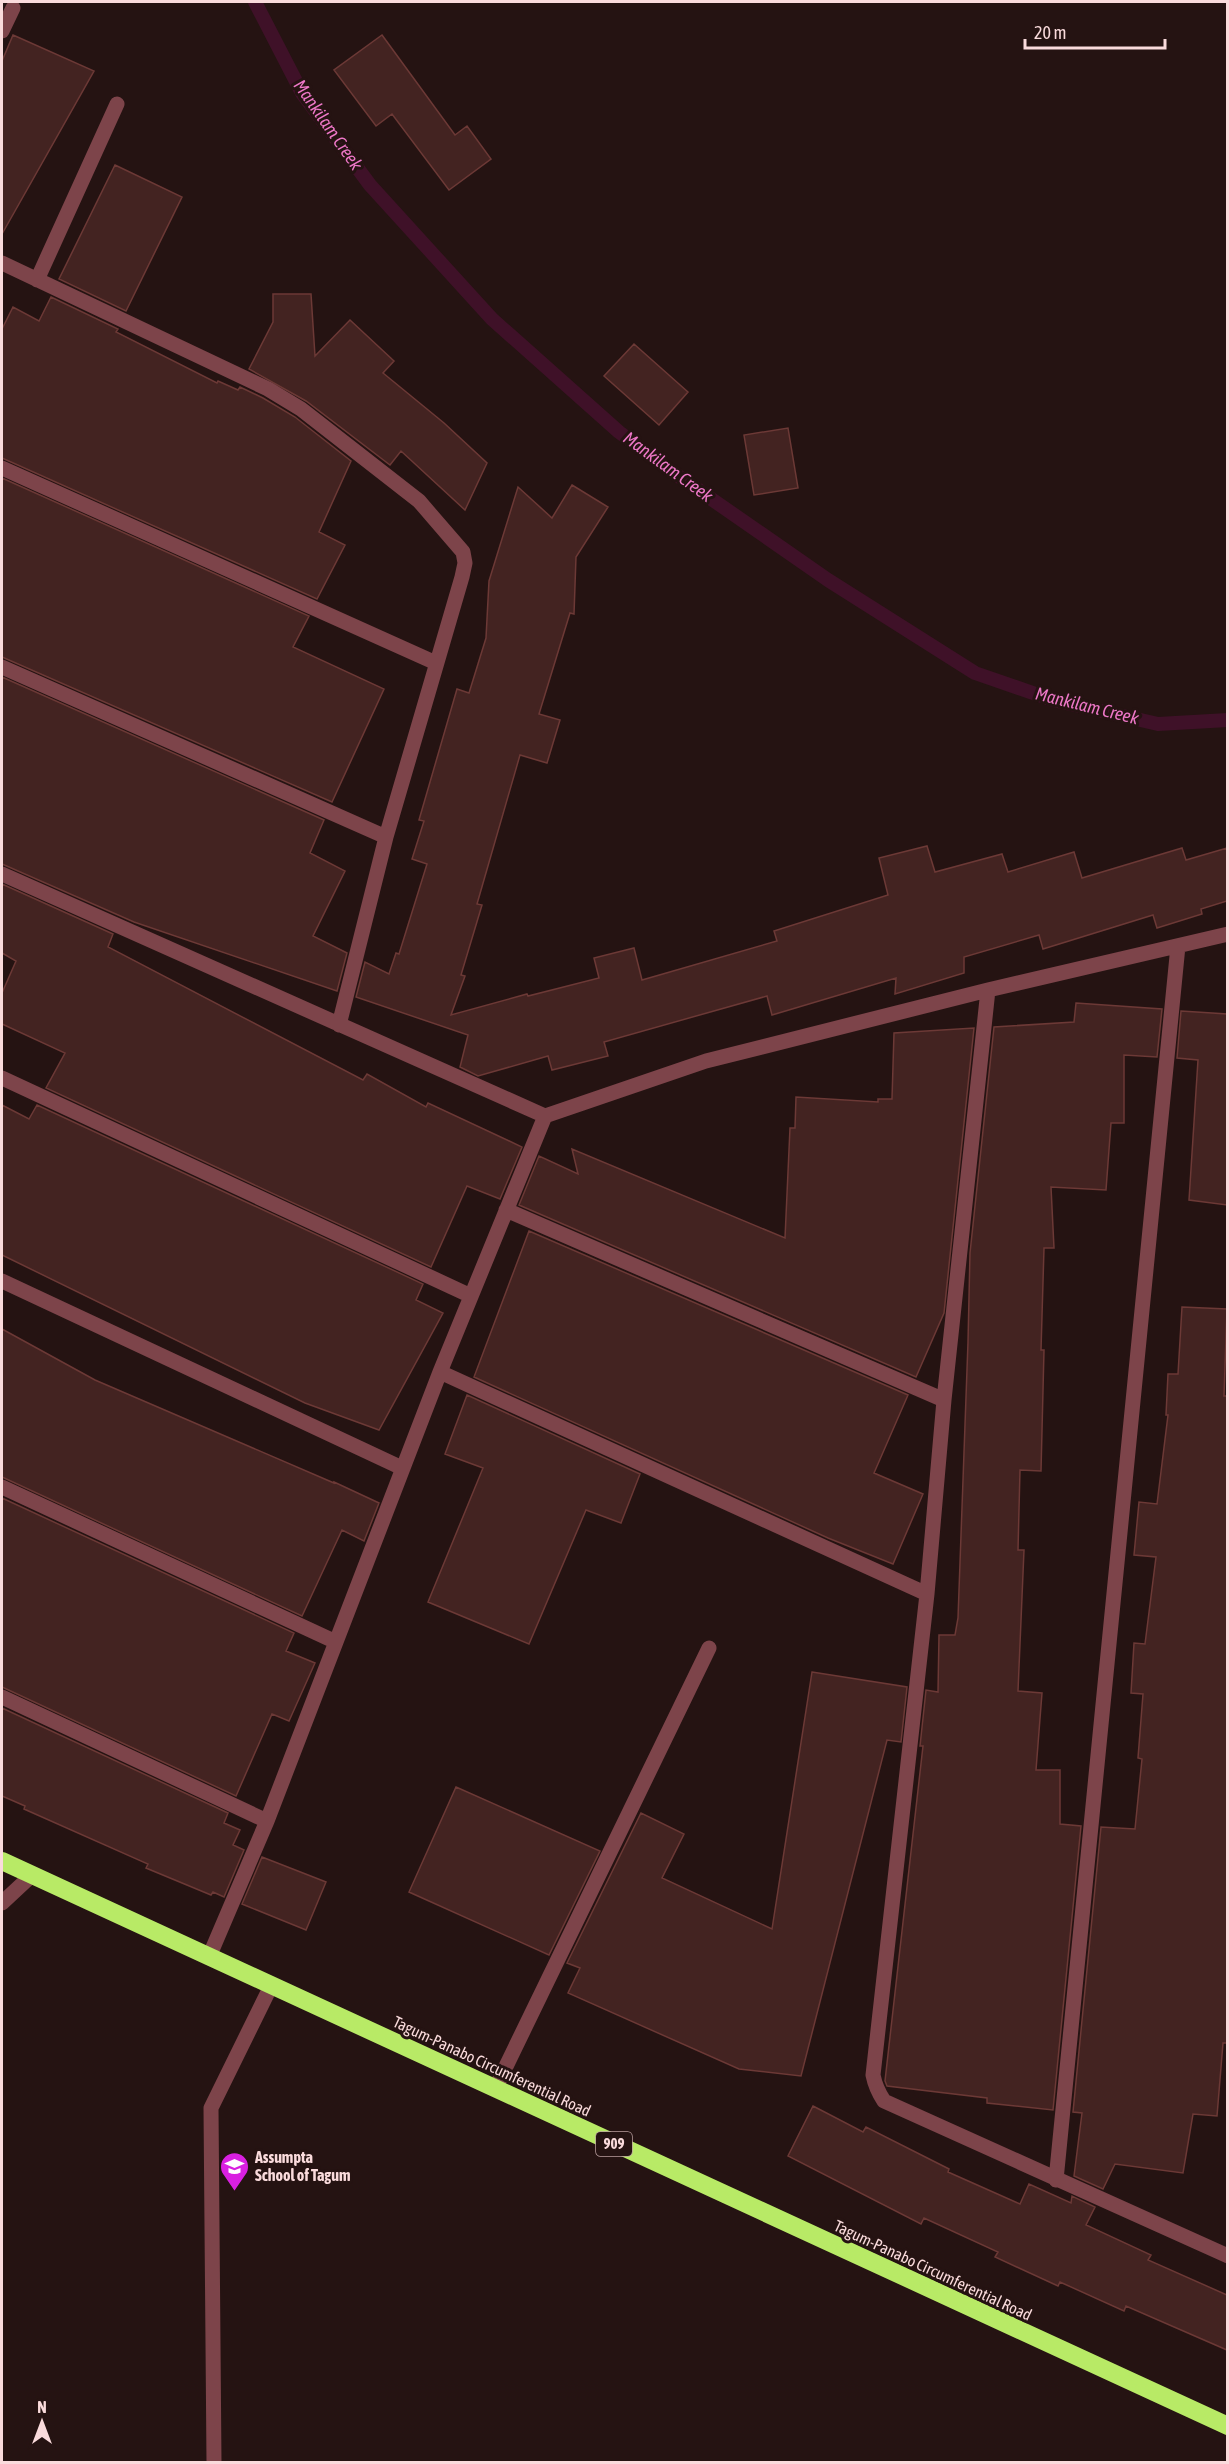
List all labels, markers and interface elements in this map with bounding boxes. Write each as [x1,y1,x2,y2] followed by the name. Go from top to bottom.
[1025,12,1164,50] scale bar
[1034,22,1066,43] text: 20 m
[289,75,368,175] water label: Mankilam Creek
[619,427,718,507] water label: Mankilam Creek
[1033,683,1142,729] water label: Mankilam Creek
[390,2012,594,2121] street label: Tagum-Panabo Circumferential Road
[596,2132,632,2156] road number: 909
[254,2148,350,2184] place label: Assumpta School of Tagum
[218,2150,250,2192] school or university icon: Assumpta School of Tagum
[831,2216,1035,2325] street label: Tagum-Panabo Circumferential Road
[12,2392,72,2452] north arrow
[37,2398,47,2416] text: N

